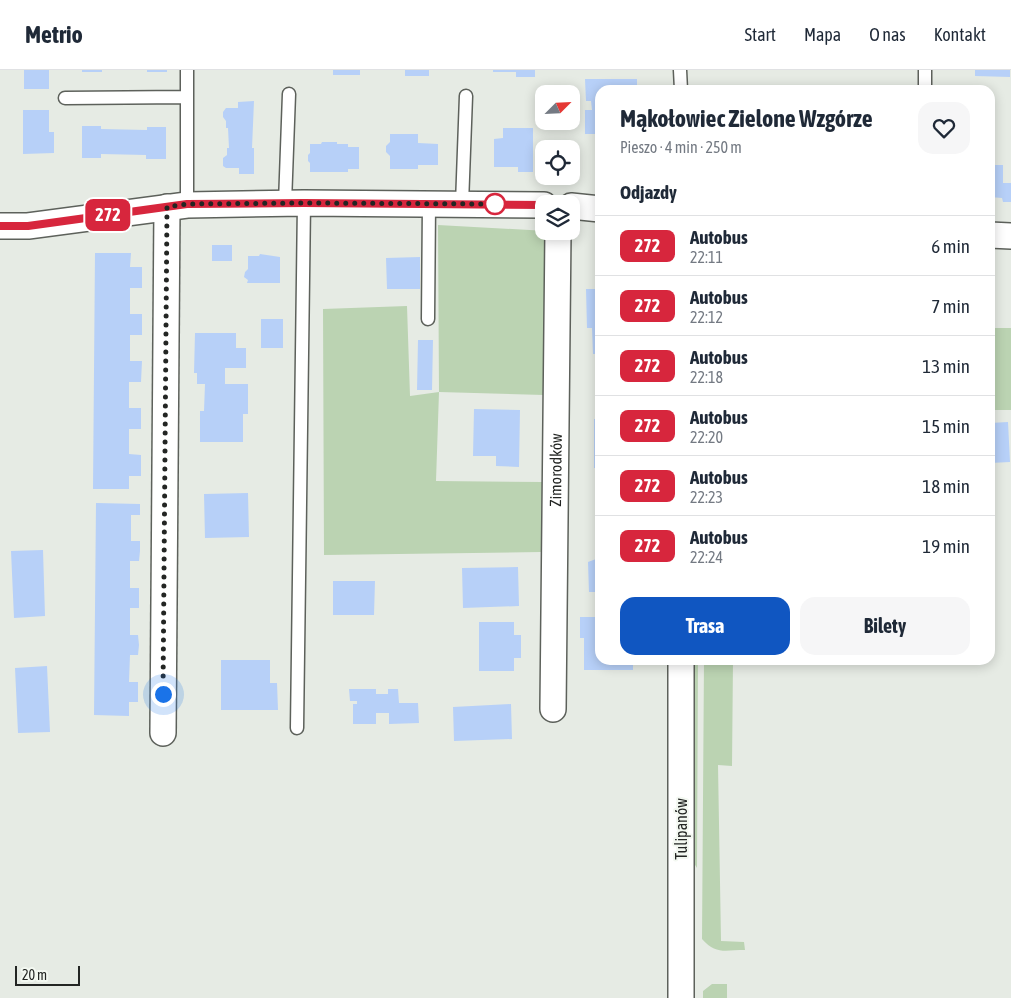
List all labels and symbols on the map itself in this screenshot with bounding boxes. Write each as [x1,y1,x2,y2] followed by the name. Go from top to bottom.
[535,85,580,130] north arrow
[484,193,506,215] unlabelled marker
[79,199,137,231] line badge: 272
[546,433,565,507] street label: Zimorodków
[151,682,176,707] your location
[672,798,691,860] street label: Tulipanów
[15,963,80,986] scale bar

